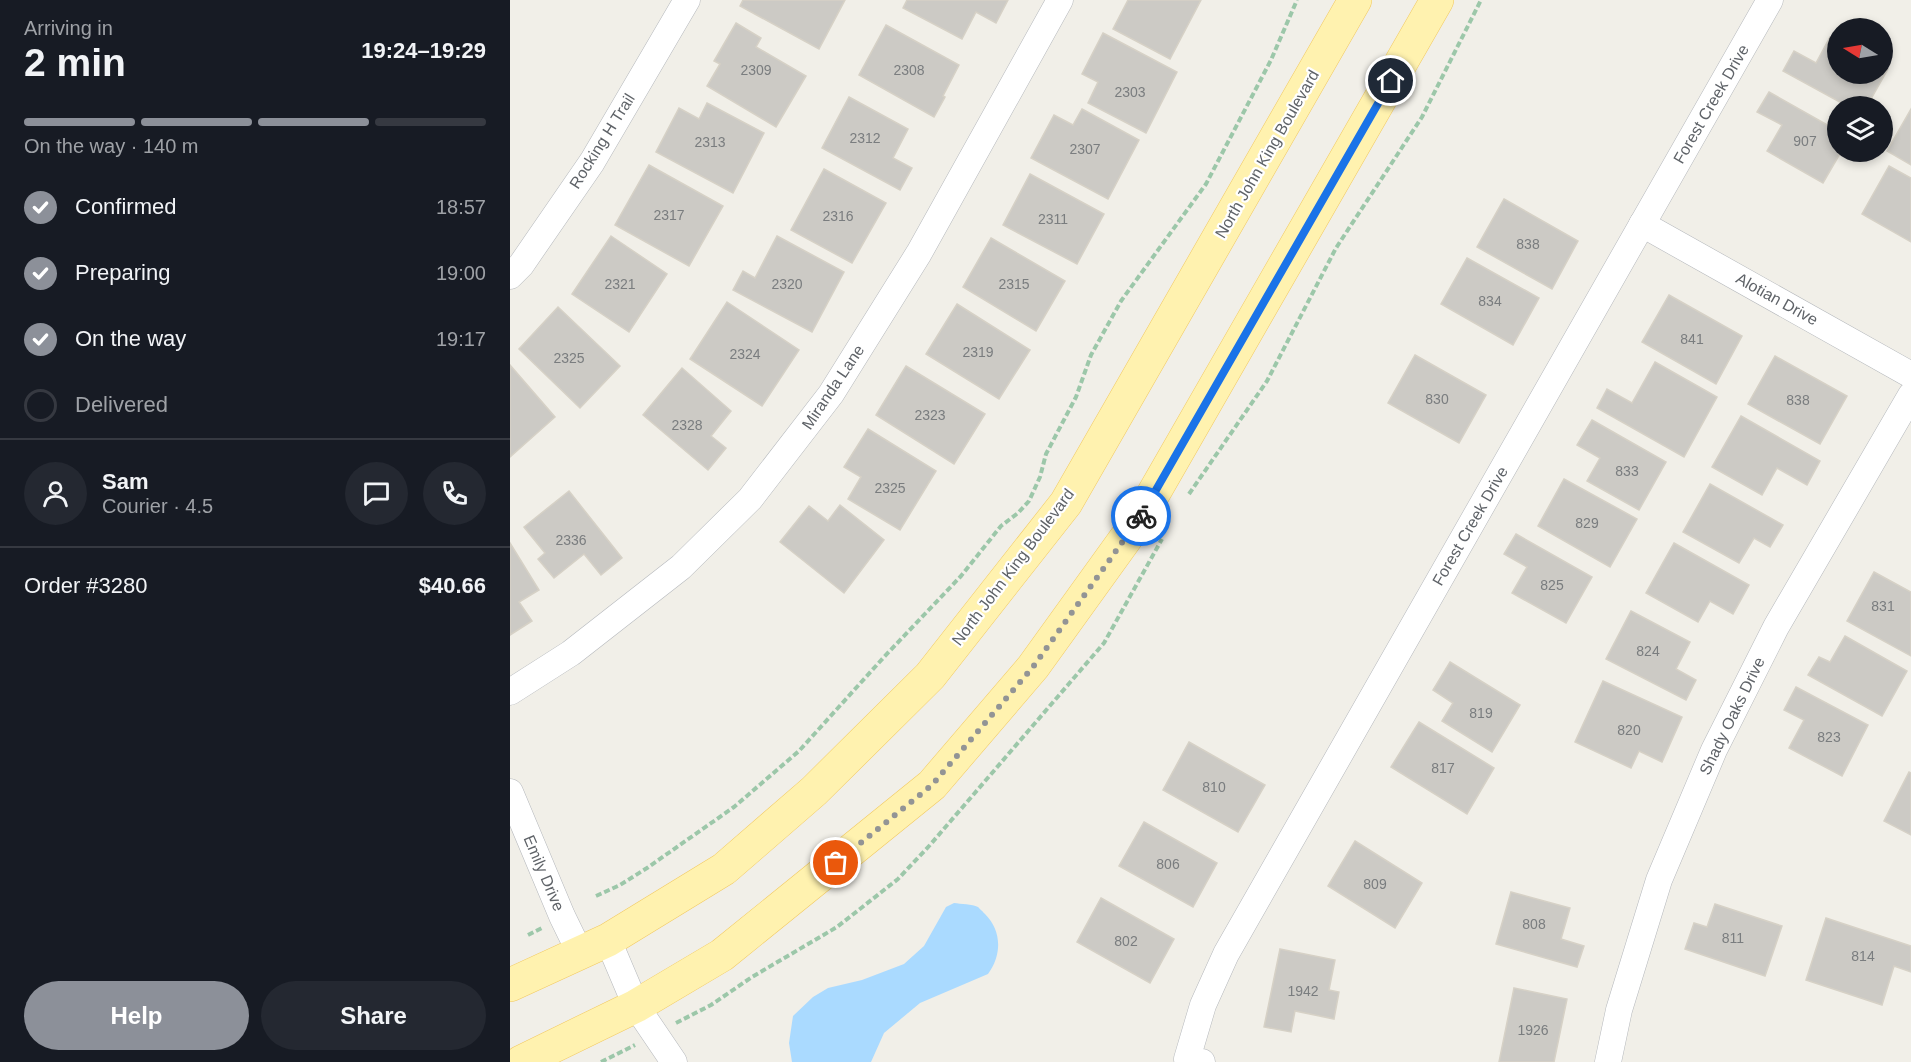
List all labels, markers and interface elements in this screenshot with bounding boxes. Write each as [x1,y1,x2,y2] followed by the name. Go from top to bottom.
[24,17,113,39] text: Arriving in
[1827,18,1893,84] north arrow
[1827,18,1893,162] map controls
[361,38,486,63] text: 19:24–19:29
[24,41,126,84] text: 2 min
[1670,42,1752,166] street label: Forest Creek Drive
[1365,55,1416,106] pin
[740,62,772,78] house number: 2309
[893,62,925,78] house number: 2308
[1374,64,1407,97] icon: home
[1212,67,1322,241] street label: North John King Boulevard
[1114,84,1146,100] house number: 2303
[566,90,638,192] street label: Rocking H Trail
[1827,96,1893,162] button: layers
[849,130,881,146] house number: 2312
[1793,133,1817,149] house number: 907
[694,134,726,150] house number: 2313
[24,135,199,157] text: On the way · 140 m
[1069,141,1101,157] house number: 2307
[24,191,57,224] icon: check
[75,194,176,219] text: Confirmed
[436,196,486,218] text: 18:57
[653,207,685,223] house number: 2317
[822,208,854,224] house number: 2316
[1038,211,1068,227] house number: 2311
[1516,236,1540,252] house number: 838
[24,257,57,290] icon: check
[75,260,170,285] text: Preparing
[436,262,486,284] text: 19:00
[1733,270,1821,328] street label: Alotian Drive
[604,276,636,292] house number: 2321
[771,276,803,292] house number: 2320
[998,276,1030,292] house number: 2315
[1478,293,1502,309] house number: 834
[24,323,57,356] icon: check
[75,326,186,351] text: On the way
[436,328,486,350] text: 19:17
[1680,331,1704,347] house number: 841
[799,342,867,432] street label: Miranda Lane
[962,344,994,360] house number: 2319
[729,346,761,362] house number: 2324
[553,350,585,366] house number: 2325
[1425,391,1449,407] house number: 830
[75,392,168,417] text: Delivered
[1786,392,1810,408] house number: 838
[914,407,946,423] house number: 2323
[671,417,703,433] house number: 2328
[24,462,87,525] button: person
[345,462,408,525] button: chat
[423,462,486,525] button: phone
[1615,463,1639,479] house number: 833
[1429,464,1511,588] street label: Forest Creek Drive
[102,469,148,494] text: Sam
[874,480,906,496] house number: 2325
[949,486,1077,648] street label: North John King Boulevard
[1111,486,1171,546] courier
[102,495,213,517] text: Courier · 4.5
[1125,500,1158,533] icon: bike
[1575,515,1599,531] house number: 829
[555,532,587,548] house number: 2336
[24,573,148,598] text: Order #3280
[419,573,486,598] text: $40.66
[1540,577,1564,593] house number: 825
[1871,598,1895,614] house number: 831
[1636,643,1660,659] house number: 824
[1696,654,1768,778] street label: Shady Oaks Drive
[1469,705,1493,721] house number: 819
[1617,722,1641,738] house number: 820
[1817,729,1841,745] house number: 823
[1431,760,1455,776] house number: 817
[1202,779,1226,795] house number: 810
[520,832,568,914] street label: Emily Drive
[810,837,861,888] pin
[819,846,852,879] icon: bag
[1156,856,1180,872] house number: 806
[1363,876,1387,892] house number: 809
[1522,916,1546,932] house number: 808
[1722,930,1744,946] house number: 811
[1114,933,1138,949] house number: 802
[1851,948,1875,964] house number: 814
[24,981,249,1050] button: Help
[261,981,486,1050] button: Share
[1287,983,1319,999] house number: 1942
[1517,1022,1549,1038] house number: 1926

